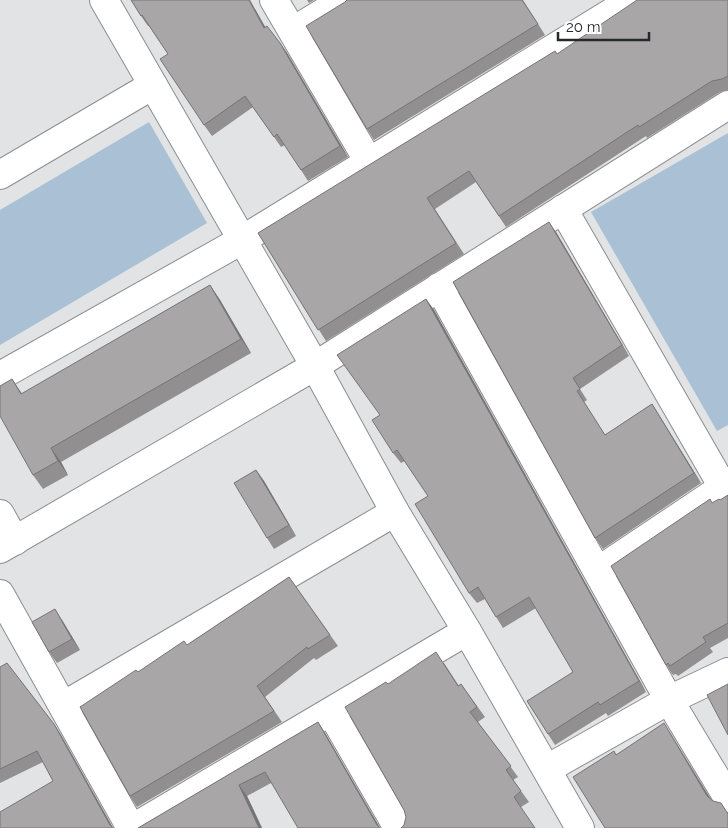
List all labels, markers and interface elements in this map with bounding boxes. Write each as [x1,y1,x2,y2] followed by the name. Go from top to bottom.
[558,10,649,42] scale bar
[566,18,601,36] text: 20 m

